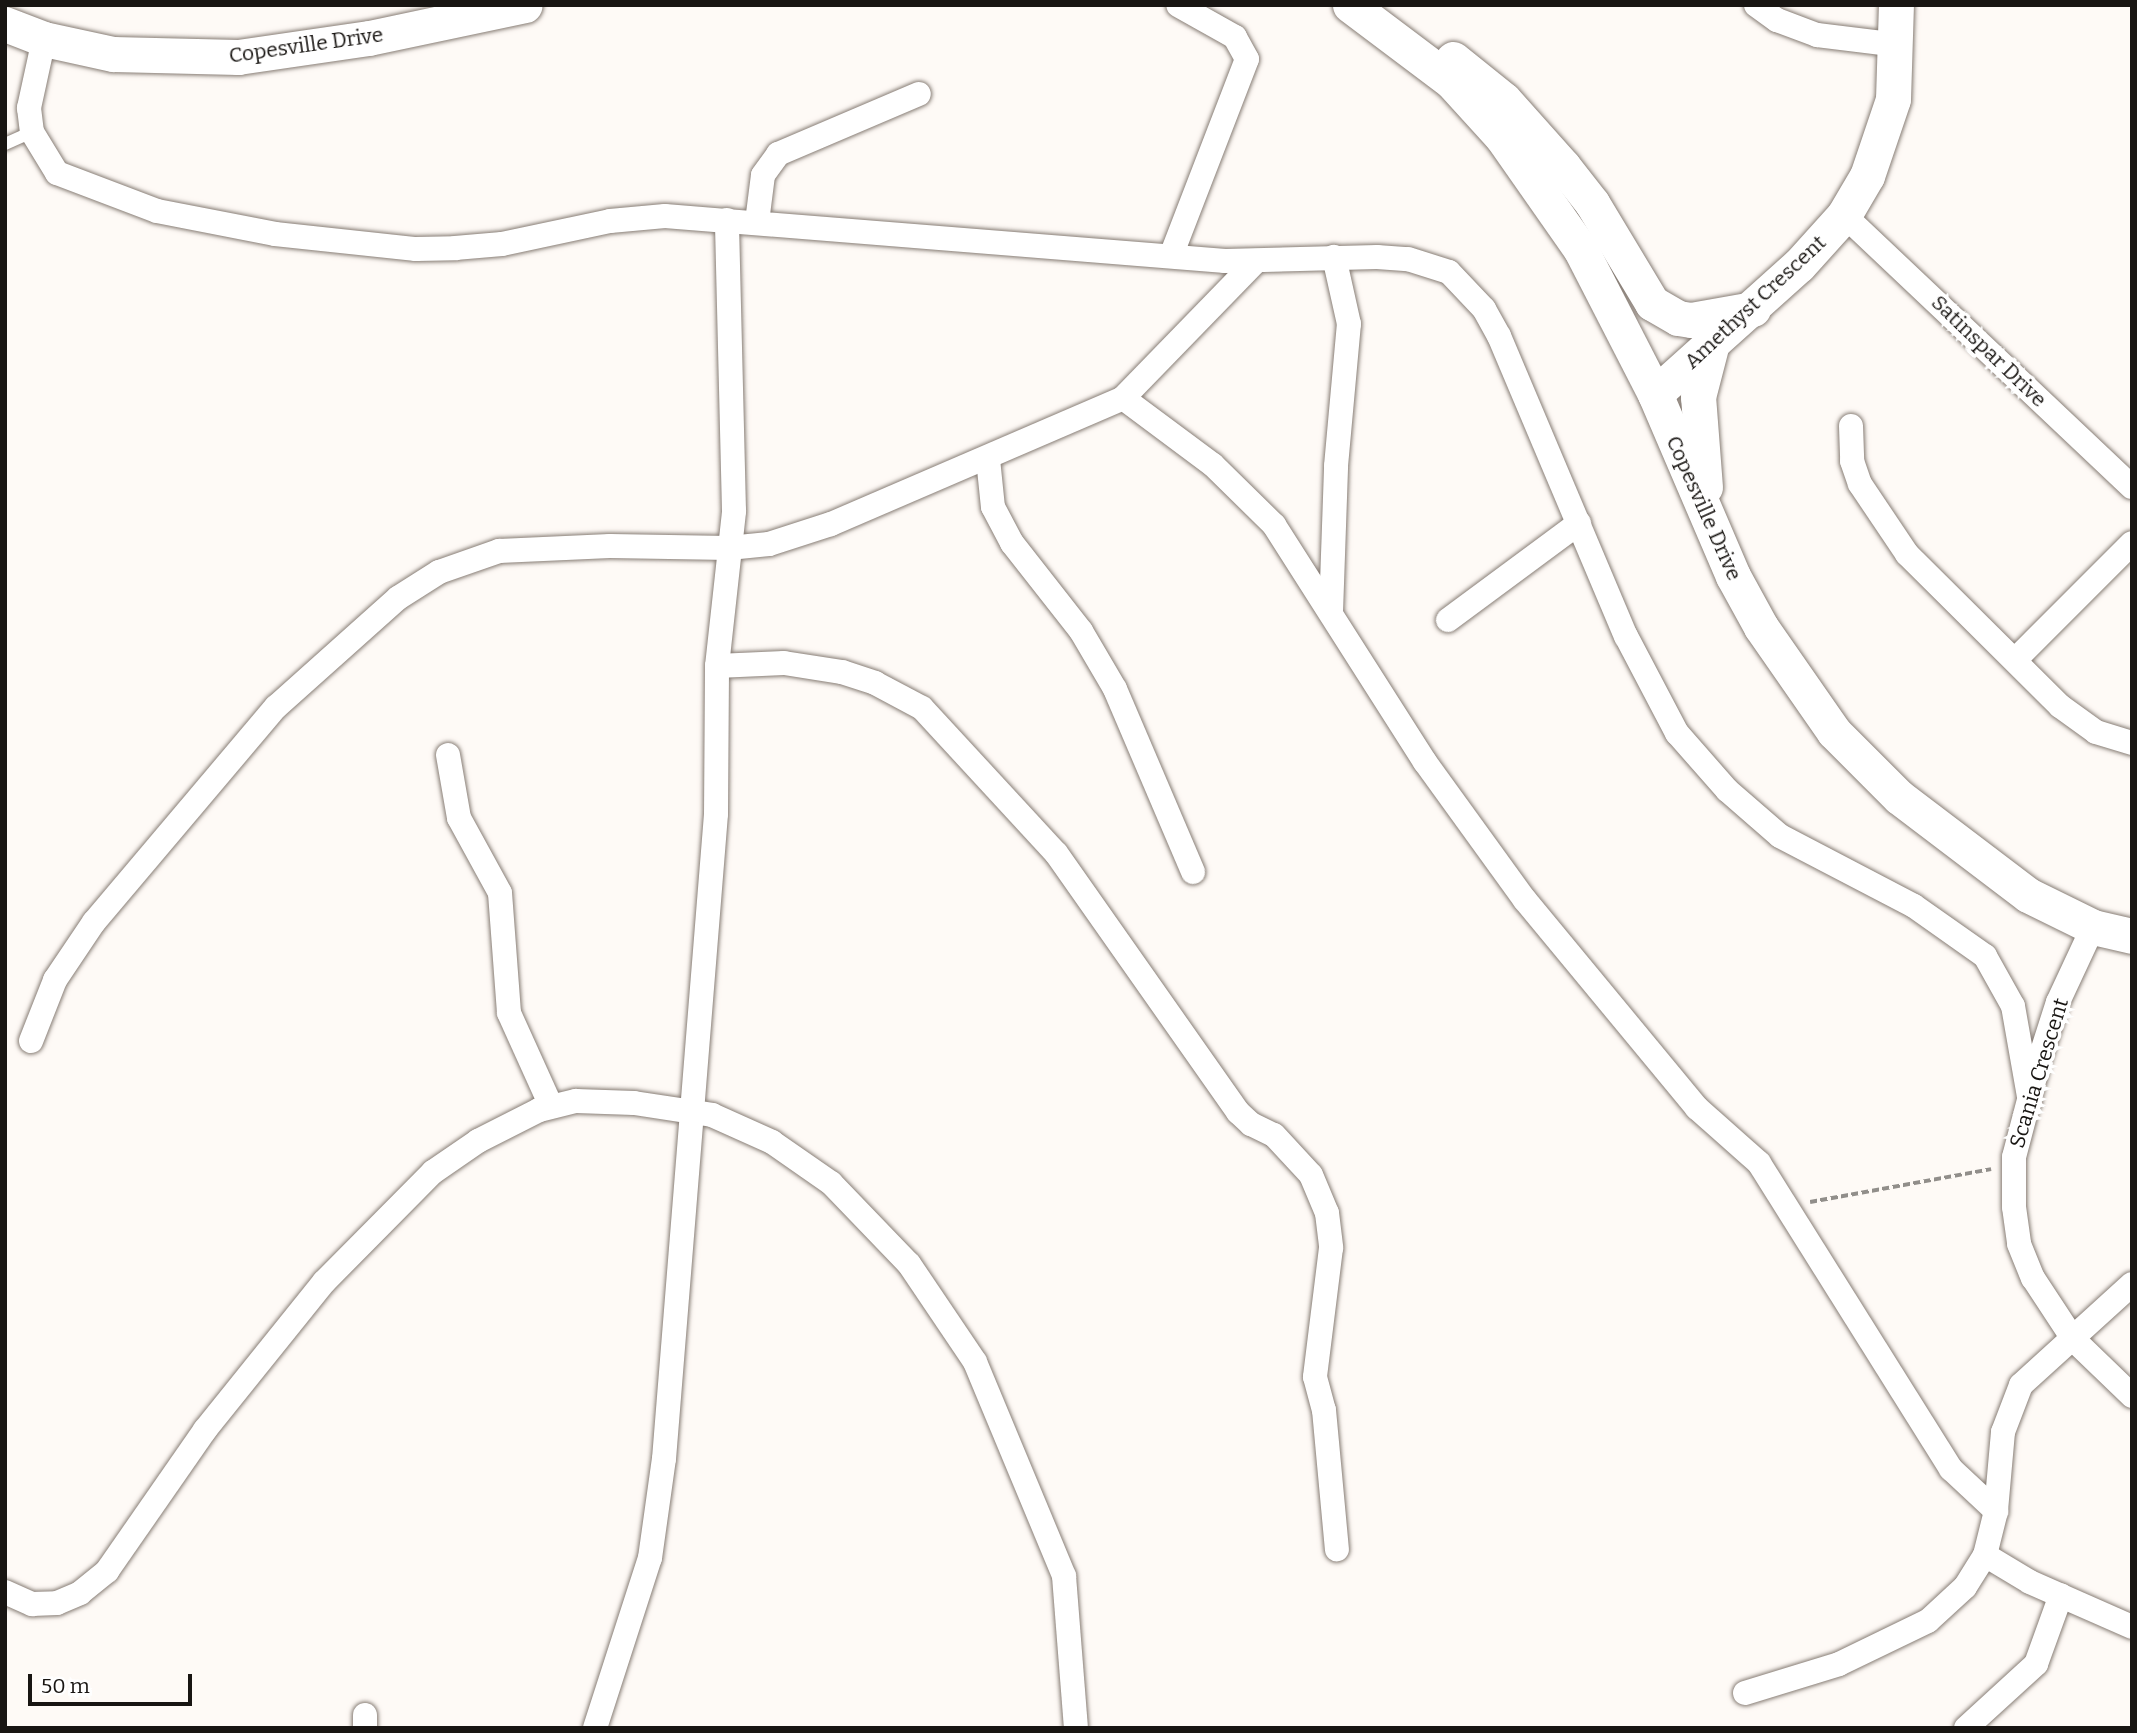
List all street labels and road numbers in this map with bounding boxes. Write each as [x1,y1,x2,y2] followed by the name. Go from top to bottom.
[227,22,385,68] street label: Copesville Drive
[1679,230,1831,374] street label: Amethyst Crescent
[1926,290,2052,412] street label: Satinspar Drive
[1661,432,1747,584] street label: Copesville Drive
[2004,995,2074,1151] street label: Scania Crescent

